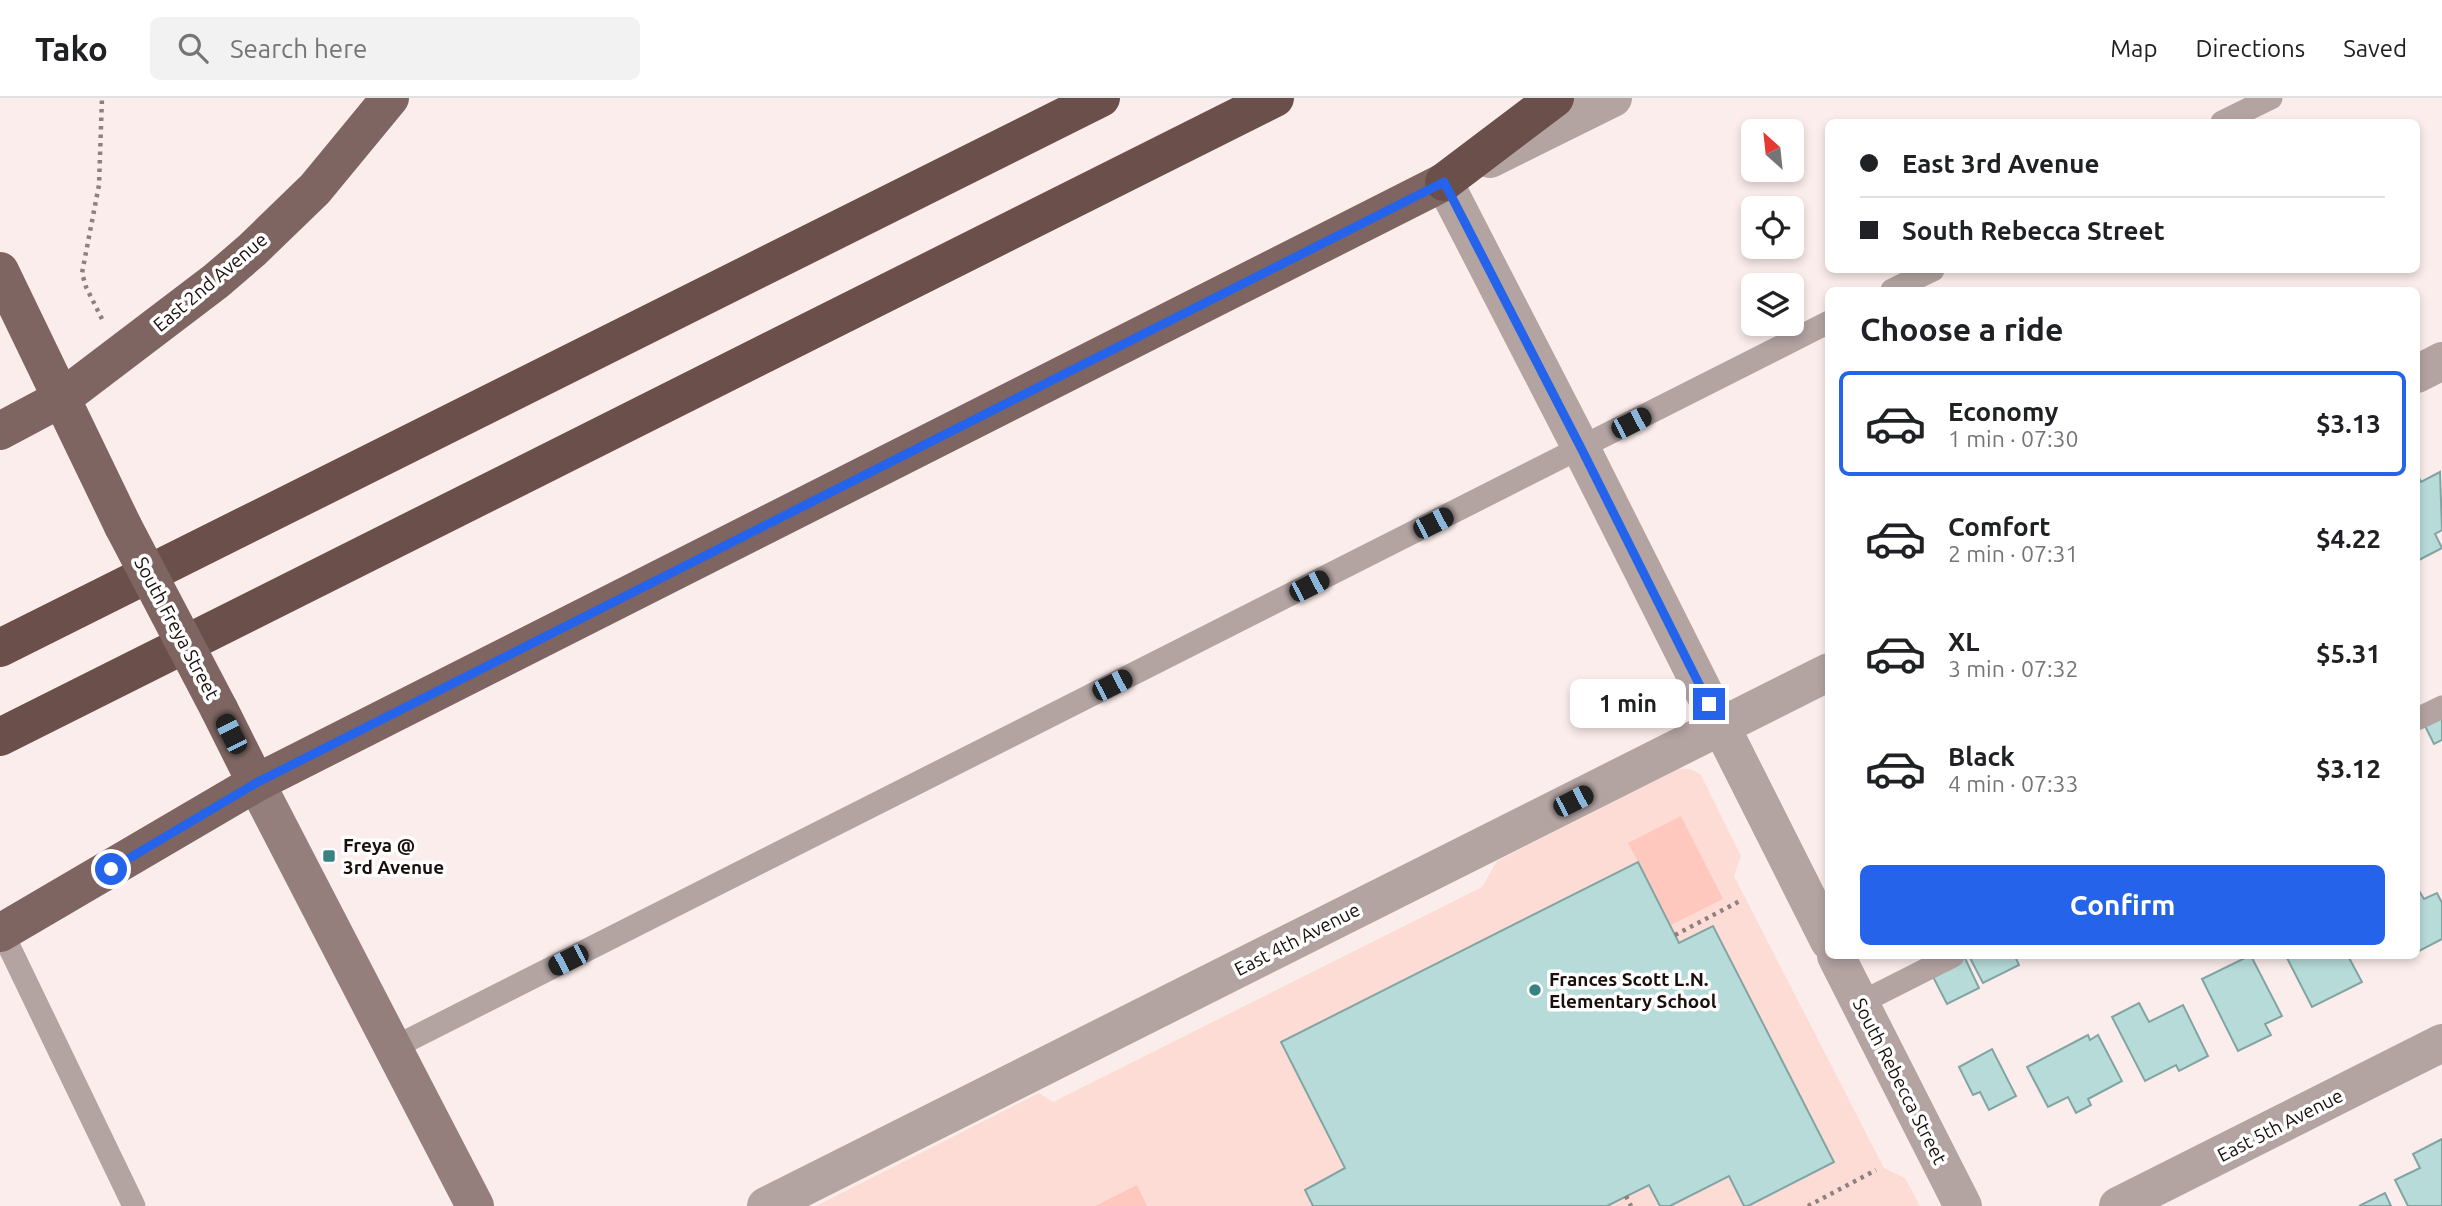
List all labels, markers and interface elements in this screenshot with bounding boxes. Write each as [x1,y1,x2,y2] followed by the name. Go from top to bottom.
[150,17,640,80] search box
[174,29,212,67] icon: search
[35,30,108,67] text: Tako
[230,34,367,63] text: Search here
[2110,35,2157,62] text: Map
[2195,35,2305,62] text: Directions
[2343,35,2407,62] text: Saved
[1741,119,1804,182] north arrow
[1741,119,1804,336] map controls
[1902,149,2099,178] text: East 3rd Avenue
[1741,196,1804,259] button: locate
[1902,216,2165,245] text: South Rebecca Street
[149,228,271,336] street label: East 2nd Avenue
[1741,273,1804,336] button: layers
[1860,311,2063,347] text: Choose a ride
[1864,392,1927,455] icon: car
[1948,397,2058,426] text: Economy
[1608,404,1655,442] car
[2316,409,2381,438] text: $3.13
[1948,426,2079,451] text: 1 min · 07:30
[1410,504,1457,542] car
[1864,507,1927,570] icon: car
[1948,512,2051,541] text: Comfort
[2316,524,2381,553] text: $4.22
[1948,541,2079,566] text: 2 min · 07:31
[130,553,224,703] street label: South Freya Street
[1286,567,1333,605] car
[1864,622,1927,685] icon: car
[1948,627,1979,656] text: XL
[2316,639,2381,668] text: $5.31
[1948,656,2079,681] text: 3 min · 07:32
[1089,666,1136,704] car
[1569,680,1684,728] callout: 1 min
[1693,688,1725,720] route end
[1599,691,1657,716] text: 1 min
[213,711,250,757] car
[1864,737,1927,800] icon: car
[1948,742,2015,771] text: Black
[2316,754,2381,783] text: $3.12
[1948,771,2079,796] text: 4 min · 07:33
[1550,782,1597,820] car
[343,834,444,878] place label: Freya @ 3rd Avenue
[321,848,337,864] marker: Freya @ 3rd Avenue
[95,853,127,885] route start
[1860,865,2385,945] button: Confirm
[1231,898,1363,980] street label: East 4th Avenue
[545,941,592,979] car
[1549,968,1717,1012] place label: Frances Scott L.N. Elementary School
[1527,982,1543,998] marker: Frances Scott L.N. Elementary School
[1849,994,1952,1168] street label: South Rebecca Street
[2214,1084,2346,1166] street label: East 5th Avenue

